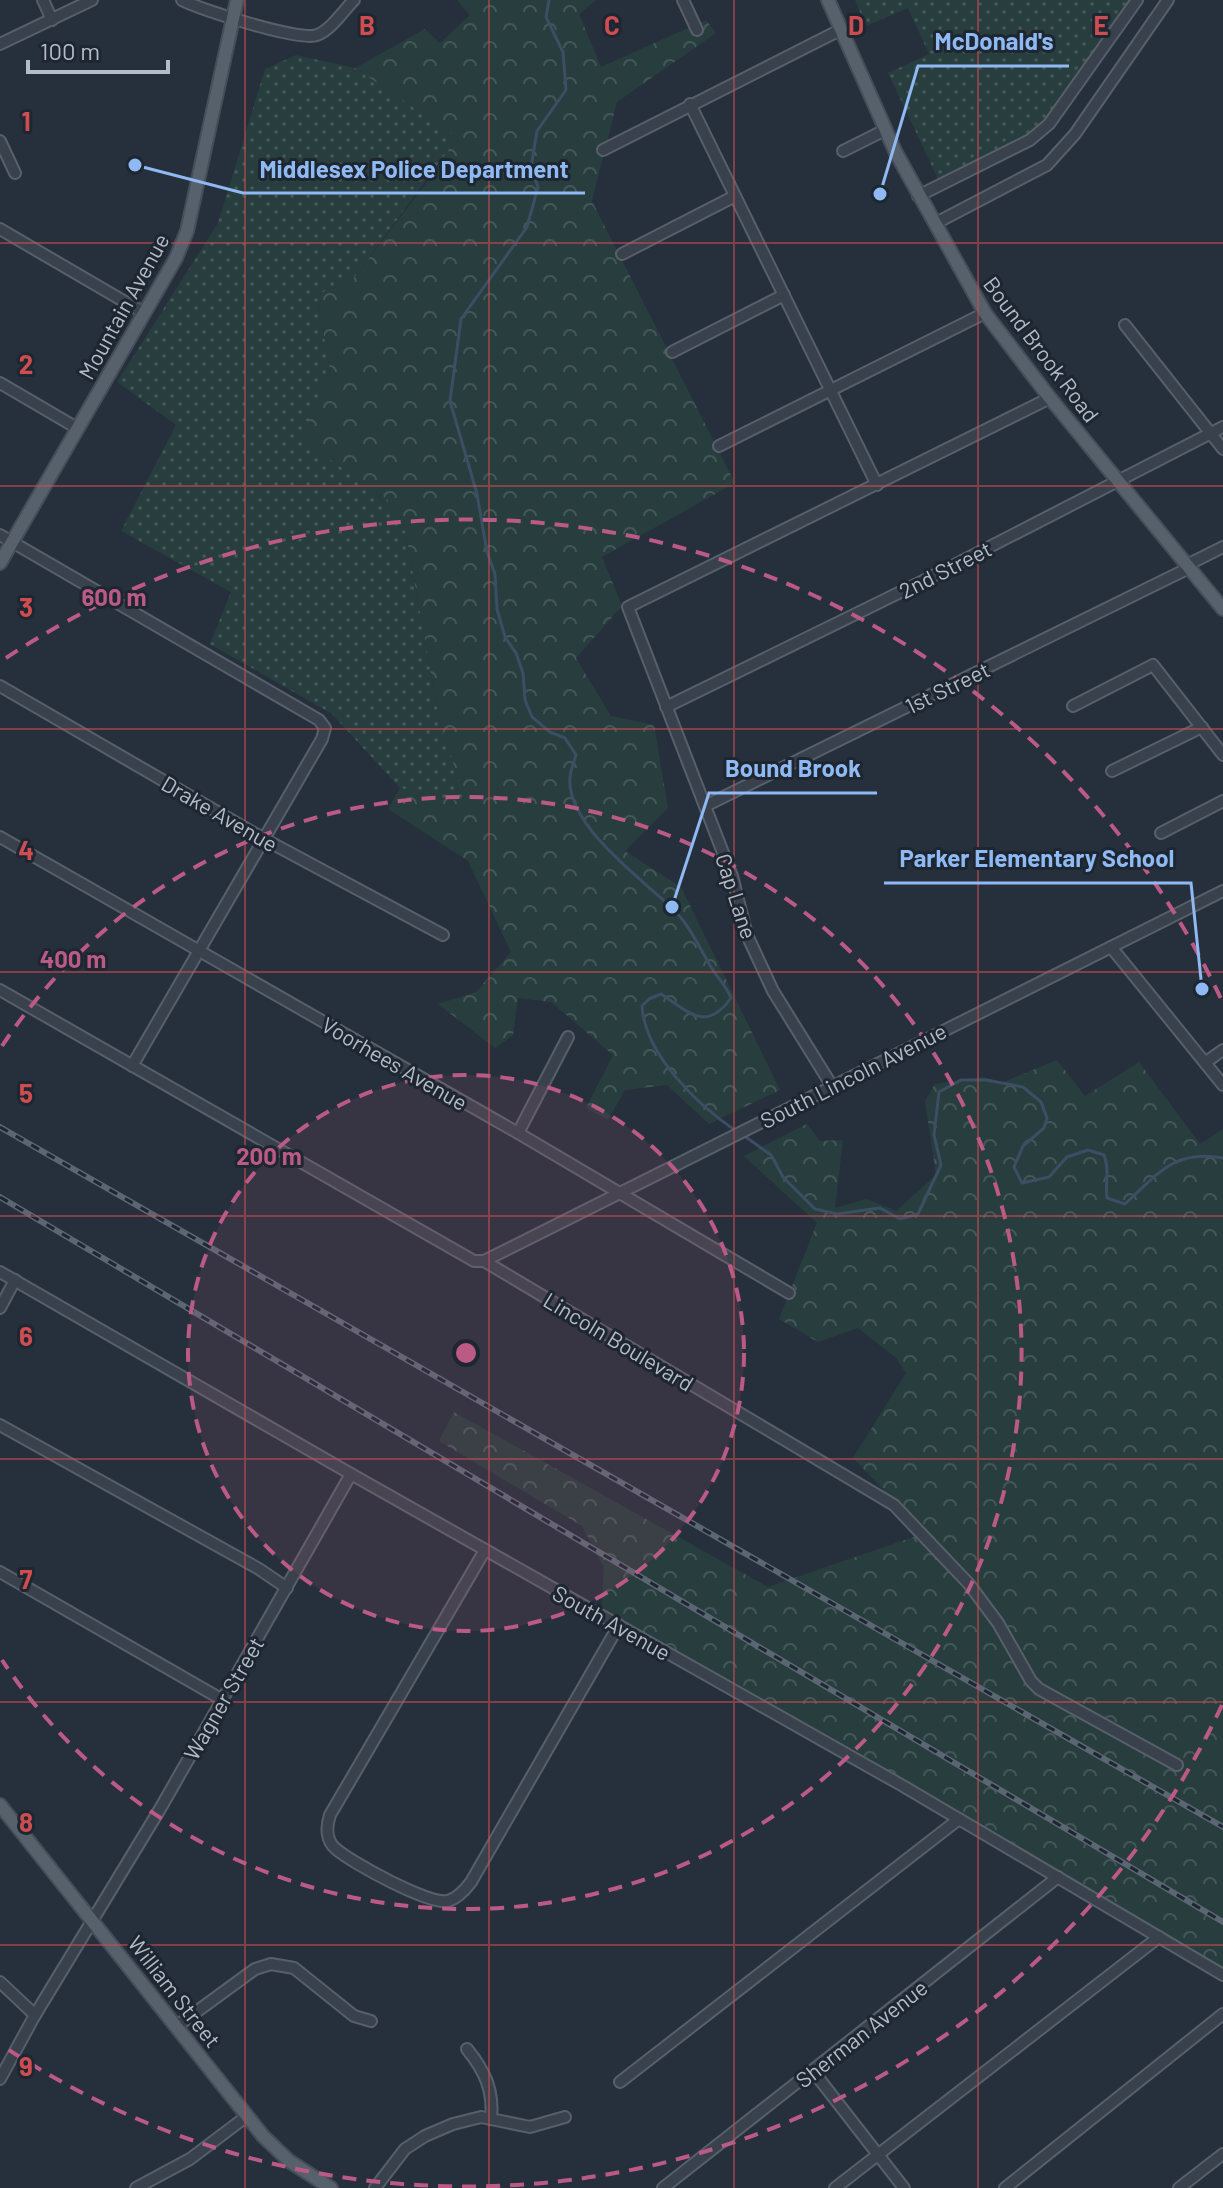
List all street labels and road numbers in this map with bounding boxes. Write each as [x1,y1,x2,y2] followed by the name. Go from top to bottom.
[72,229,174,383] street label: Mountain Avenue
[979,271,1105,427] street label: Bound Brook Road
[895,535,995,603] street label: 2nd Street
[901,655,993,719] street label: 1st Street
[157,769,283,857] street label: Drake Avenue
[711,850,763,942] street label: Cap Lane
[318,1011,472,1115] street label: Voorhees Avenue
[756,1017,950,1133] street label: South Lincoln Avenue
[539,1286,699,1396] street label: Lincoln Boulevard
[548,1579,676,1665] street label: South Avenue
[177,1632,269,1764] street label: Wagner Street
[123,1930,227,2052] street label: William Street
[790,1974,932,2092] street label: Sherman Avenue

